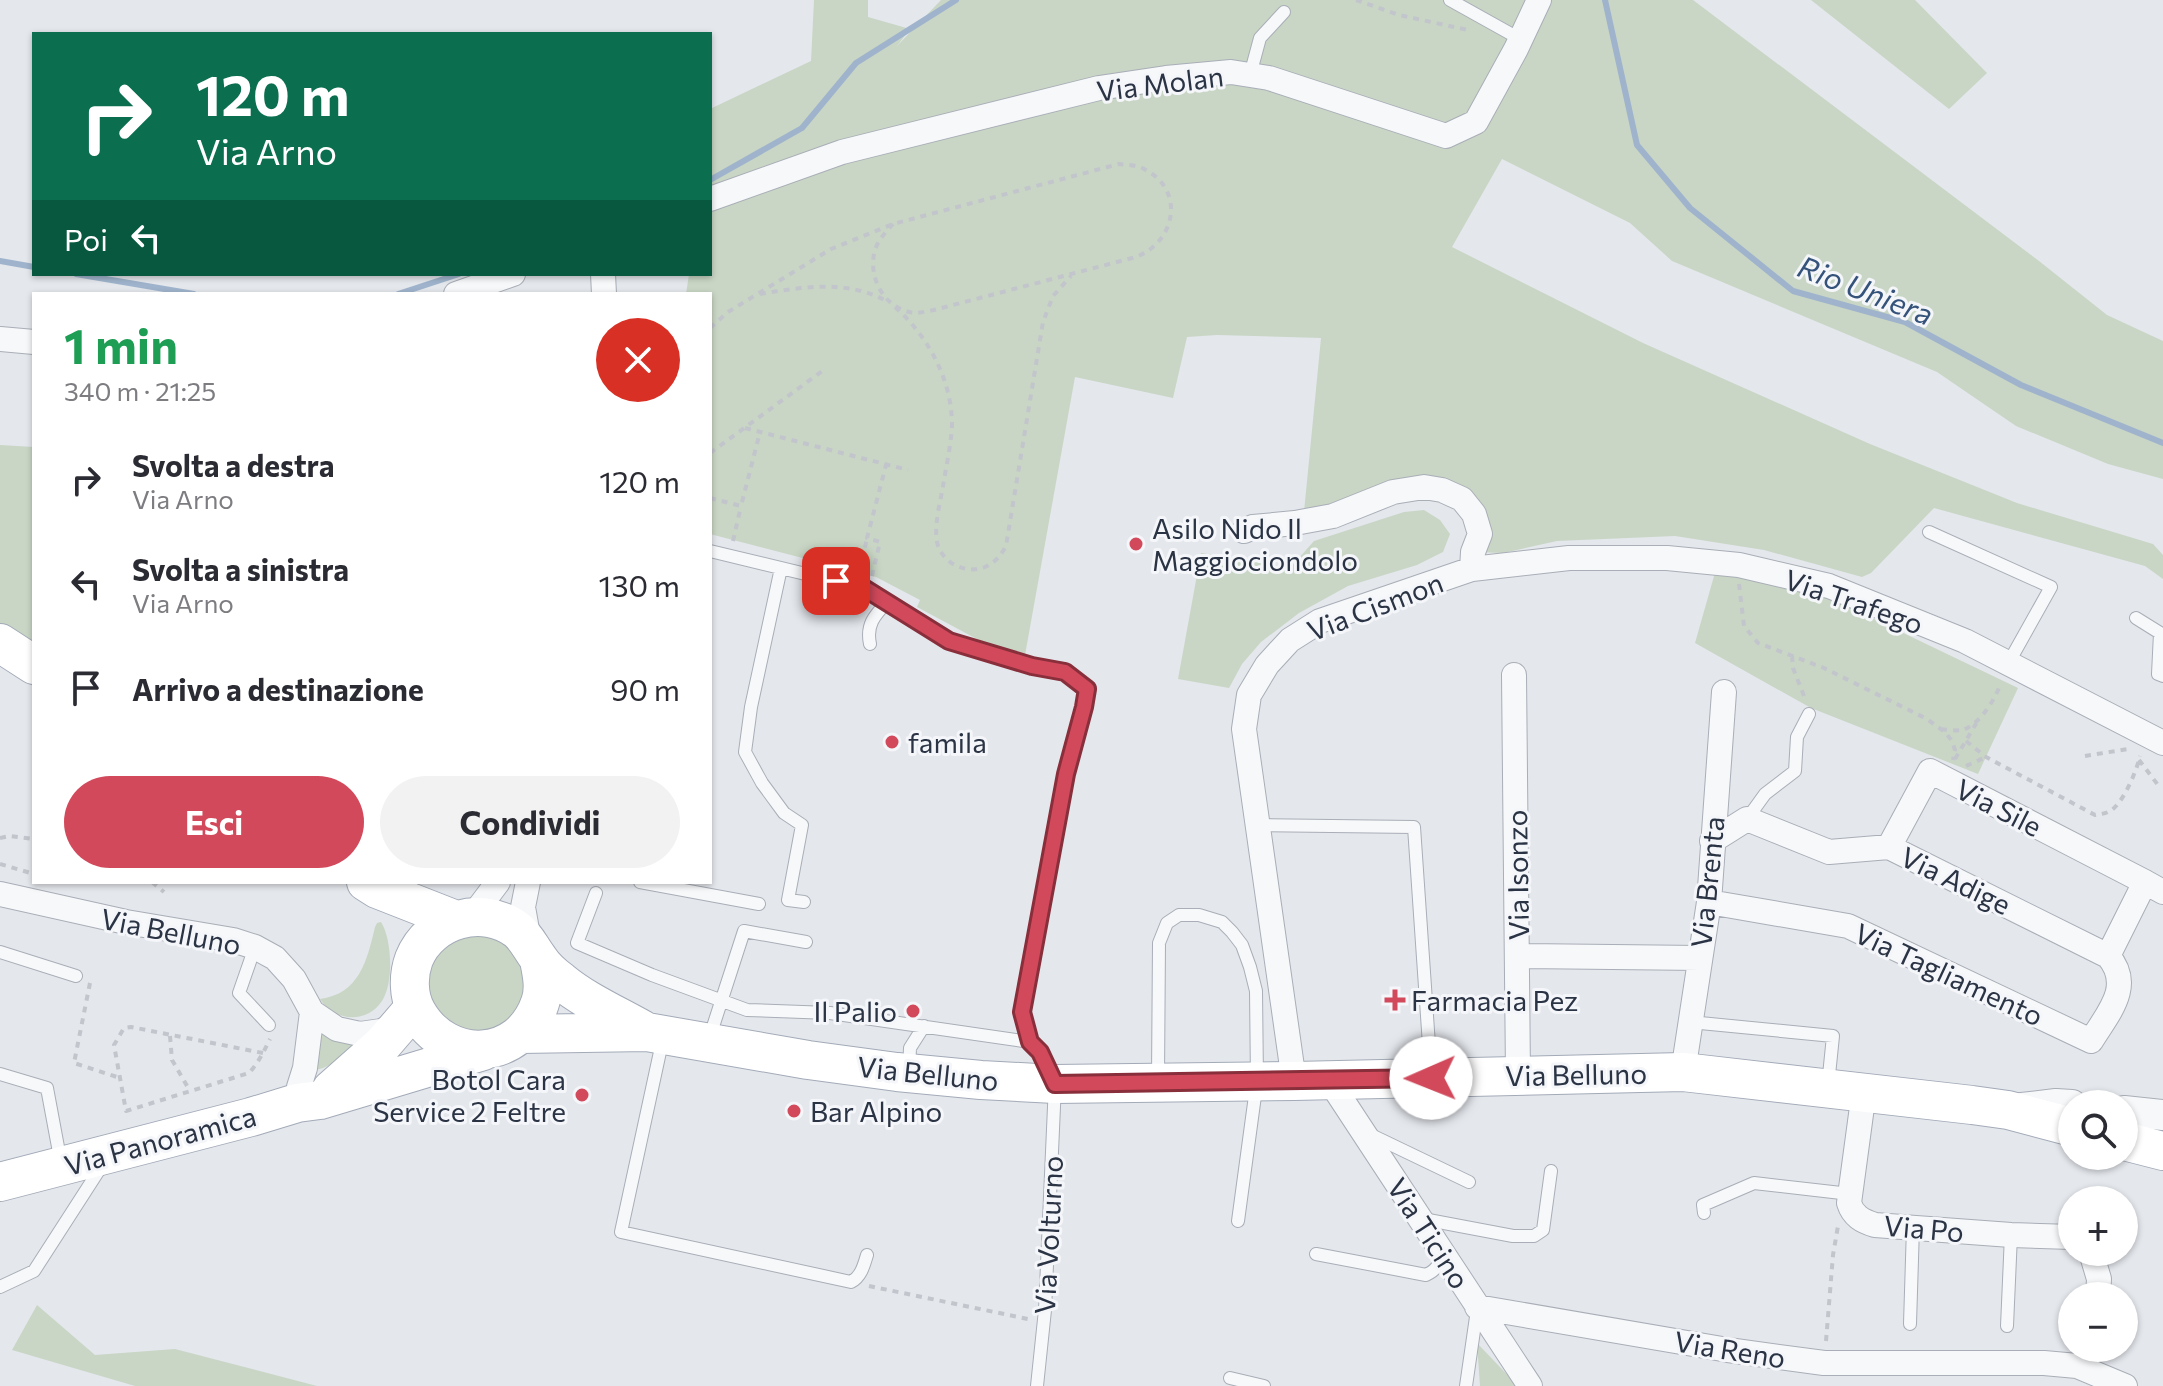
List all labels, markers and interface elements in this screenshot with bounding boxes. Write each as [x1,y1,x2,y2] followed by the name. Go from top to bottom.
[1095,58,1225,108] street label: Via Molan
[196,59,350,128] text: 120 m
[64,64,168,168] icon: right
[196,128,337,172] text: Via Arno
[124,216,168,260] icon: left
[64,220,108,257] text: Poi
[1793,246,1939,332] water label: Rio Uniera
[64,315,178,374] text: 1 min
[596,318,680,402] button: close
[64,375,216,406] text: 340 m · 21:25
[132,446,334,483] text: Svolta a destra
[64,458,108,502] icon: right
[599,462,680,499] text: 120 m
[132,483,234,514] text: Via Arno
[1152,511,1358,577] place label: Asilo Nido Il Maggiociondolo
[1127,535,1145,553] marker: Asilo Nido Il Maggiociondolo
[802,547,870,615] pin
[132,550,349,587] text: Svolta a sinistra
[814,559,858,603] icon: arrive
[1780,561,1928,641] street label: Via Trafego
[64,562,108,606] icon: left
[1302,565,1448,647] street label: Via Cismon
[599,566,680,603] text: 130 m
[132,587,234,618] text: Via Arno
[64,666,108,710] icon: arrive
[132,670,424,707] text: Arrivo a destinazione
[610,670,680,707] text: 90 m
[908,725,987,759] place label: famila
[883,733,901,751] marker: famila
[1950,771,2048,843] street label: Via Sile
[64,776,364,868] button: Esci
[380,776,680,868] button: Condividi
[1499,810,1535,940] street label: Via Isonzo
[1683,815,1731,949] street label: Via Brenta
[1895,839,2017,921] street label: Via Adige
[98,901,244,961] street label: Via Belluno
[1849,915,2049,1033] street label: Via Tagliamento
[1411,983,1578,1017] place label: Farmacia Pez
[1386,991,1404,1009] marker: Farmacia Pez
[813,994,897,1028] place label: Il Palio
[904,1002,922,1020] marker: Il Palio
[1389,1036,1473,1120] position arrow
[856,1049,1000,1097] street label: Via Belluno
[1505,1056,1647,1092] street label: Via Belluno
[373,1062,566,1128] place label: Botol Cara Service 2 Feltre
[573,1086,591,1104] marker: Botol Cara Service 2 Feltre
[2058,1090,2138,1362] map controls
[2058,1090,2138,1170] button: search
[810,1094,942,1128] place label: Bar Alpino
[60,1098,260,1182] street label: Via Panoramica
[785,1102,803,1120] marker: Bar Alpino
[1027,1155,1069,1315] street label: Via Volturno
[1381,1171,1477,1295] street label: Via Ticino
[2058,1186,2138,1266] button: +
[1883,1208,1965,1248] street label: Via Po
[2058,1282,2138,1362] button: −
[1672,1323,1788,1375] street label: Via Reno

